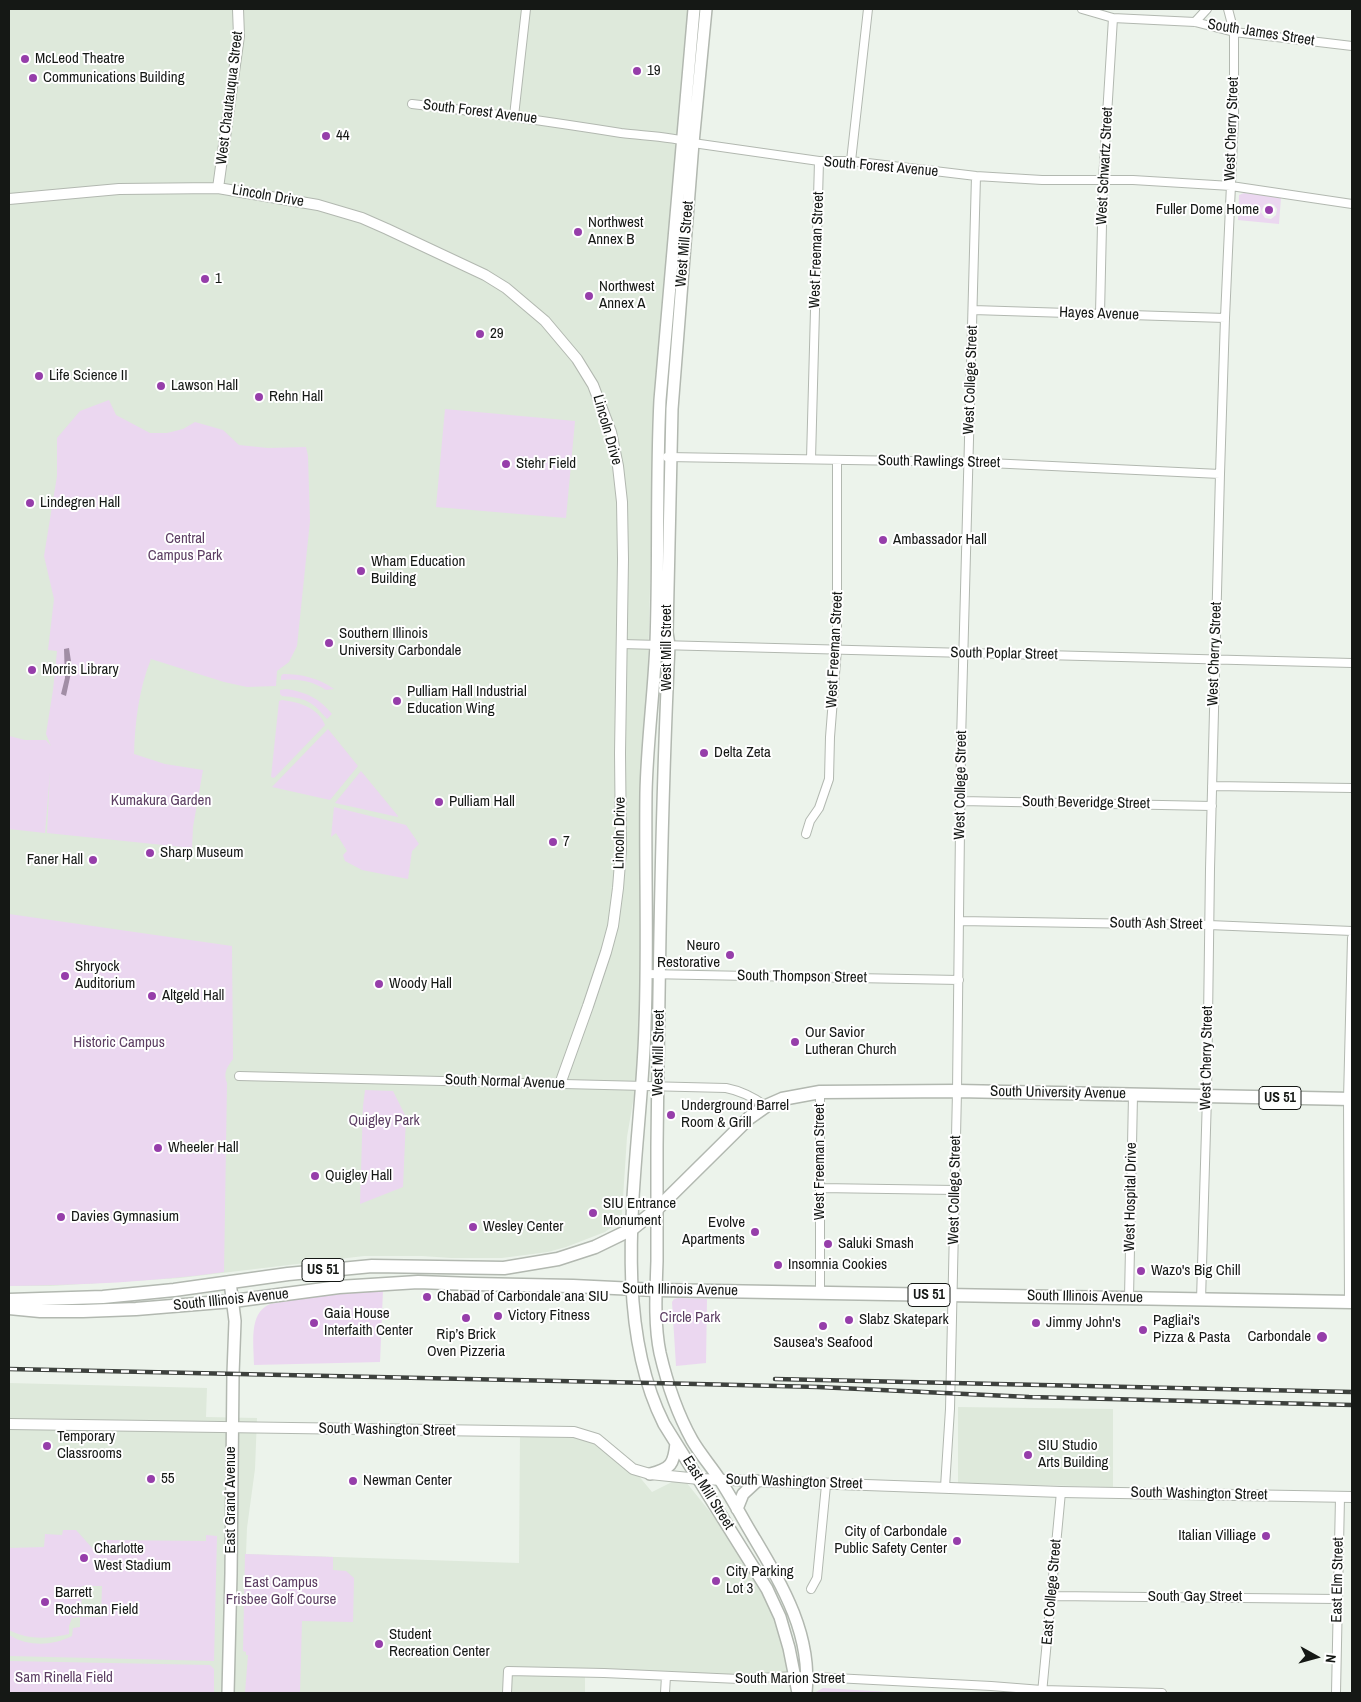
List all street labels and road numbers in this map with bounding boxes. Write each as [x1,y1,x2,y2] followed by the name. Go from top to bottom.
[1206,16,1316,50] street label: South James Street
[213,30,247,166] street label: West Chautauqua Street
[1221,77,1243,181] street label: West Cherry Street
[422,96,538,128] street label: South Forest Avenue
[1093,107,1117,225] street label: West Schwartz Street
[823,153,939,181] street label: South Forest Avenue
[231,181,305,211] street label: Lincoln Drive
[806,191,828,309] street label: West Freeman Street
[672,200,698,288] street label: West Mill Street
[1059,304,1139,324] street label: Hayes Avenue
[960,325,982,435] street label: West College Street
[588,393,626,467] street label: Lincoln Drive
[878,452,1000,472] street label: South Rawlings Street
[823,591,847,709] street label: West Freeman Street
[1204,602,1226,706] street label: West Cherry Street
[658,605,676,691] street label: West Mill Street
[950,644,1058,664] street label: South Poplar Street
[951,730,971,840] street label: West College Street
[1022,793,1150,813] street label: South Beveridge Street
[610,797,630,869] street label: Lincoln Drive
[1109,914,1203,934] street label: South Ash Street
[737,967,867,987] street label: South Thompson Street
[1197,1006,1217,1110] street label: West Cherry Street
[649,1010,669,1096] street label: West Mill Street
[445,1071,565,1093] street label: South Normal Avenue
[990,1083,1126,1103] street label: South University Avenue
[1259,1086,1301,1110] road number: US 51
[811,1104,829,1220] street label: West Freeman Street
[945,1135,965,1245] street label: West College Street
[1121,1142,1141,1252] street label: West Hospital Drive
[302,1258,344,1282] road number: US 51
[622,1280,738,1300] street label: South Illinois Avenue
[908,1284,950,1306] road number: US 51
[172,1285,290,1315] street label: South Illinois Avenue
[1027,1287,1143,1307] street label: South Illinois Avenue
[318,1420,456,1440] street label: South Washington Street
[222,1446,240,1554] street label: East Grand Avenue
[678,1453,738,1533] street label: East Mill Street
[725,1471,863,1493] street label: South Washington Street
[1130,1484,1268,1504] street label: South Washington Street
[1328,1537,1348,1623] street label: East Elm Street
[1038,1538,1066,1646] street label: East College Street
[1148,1588,1242,1606] street label: South Gay Street
[735,1670,845,1688] street label: South Marion Street

